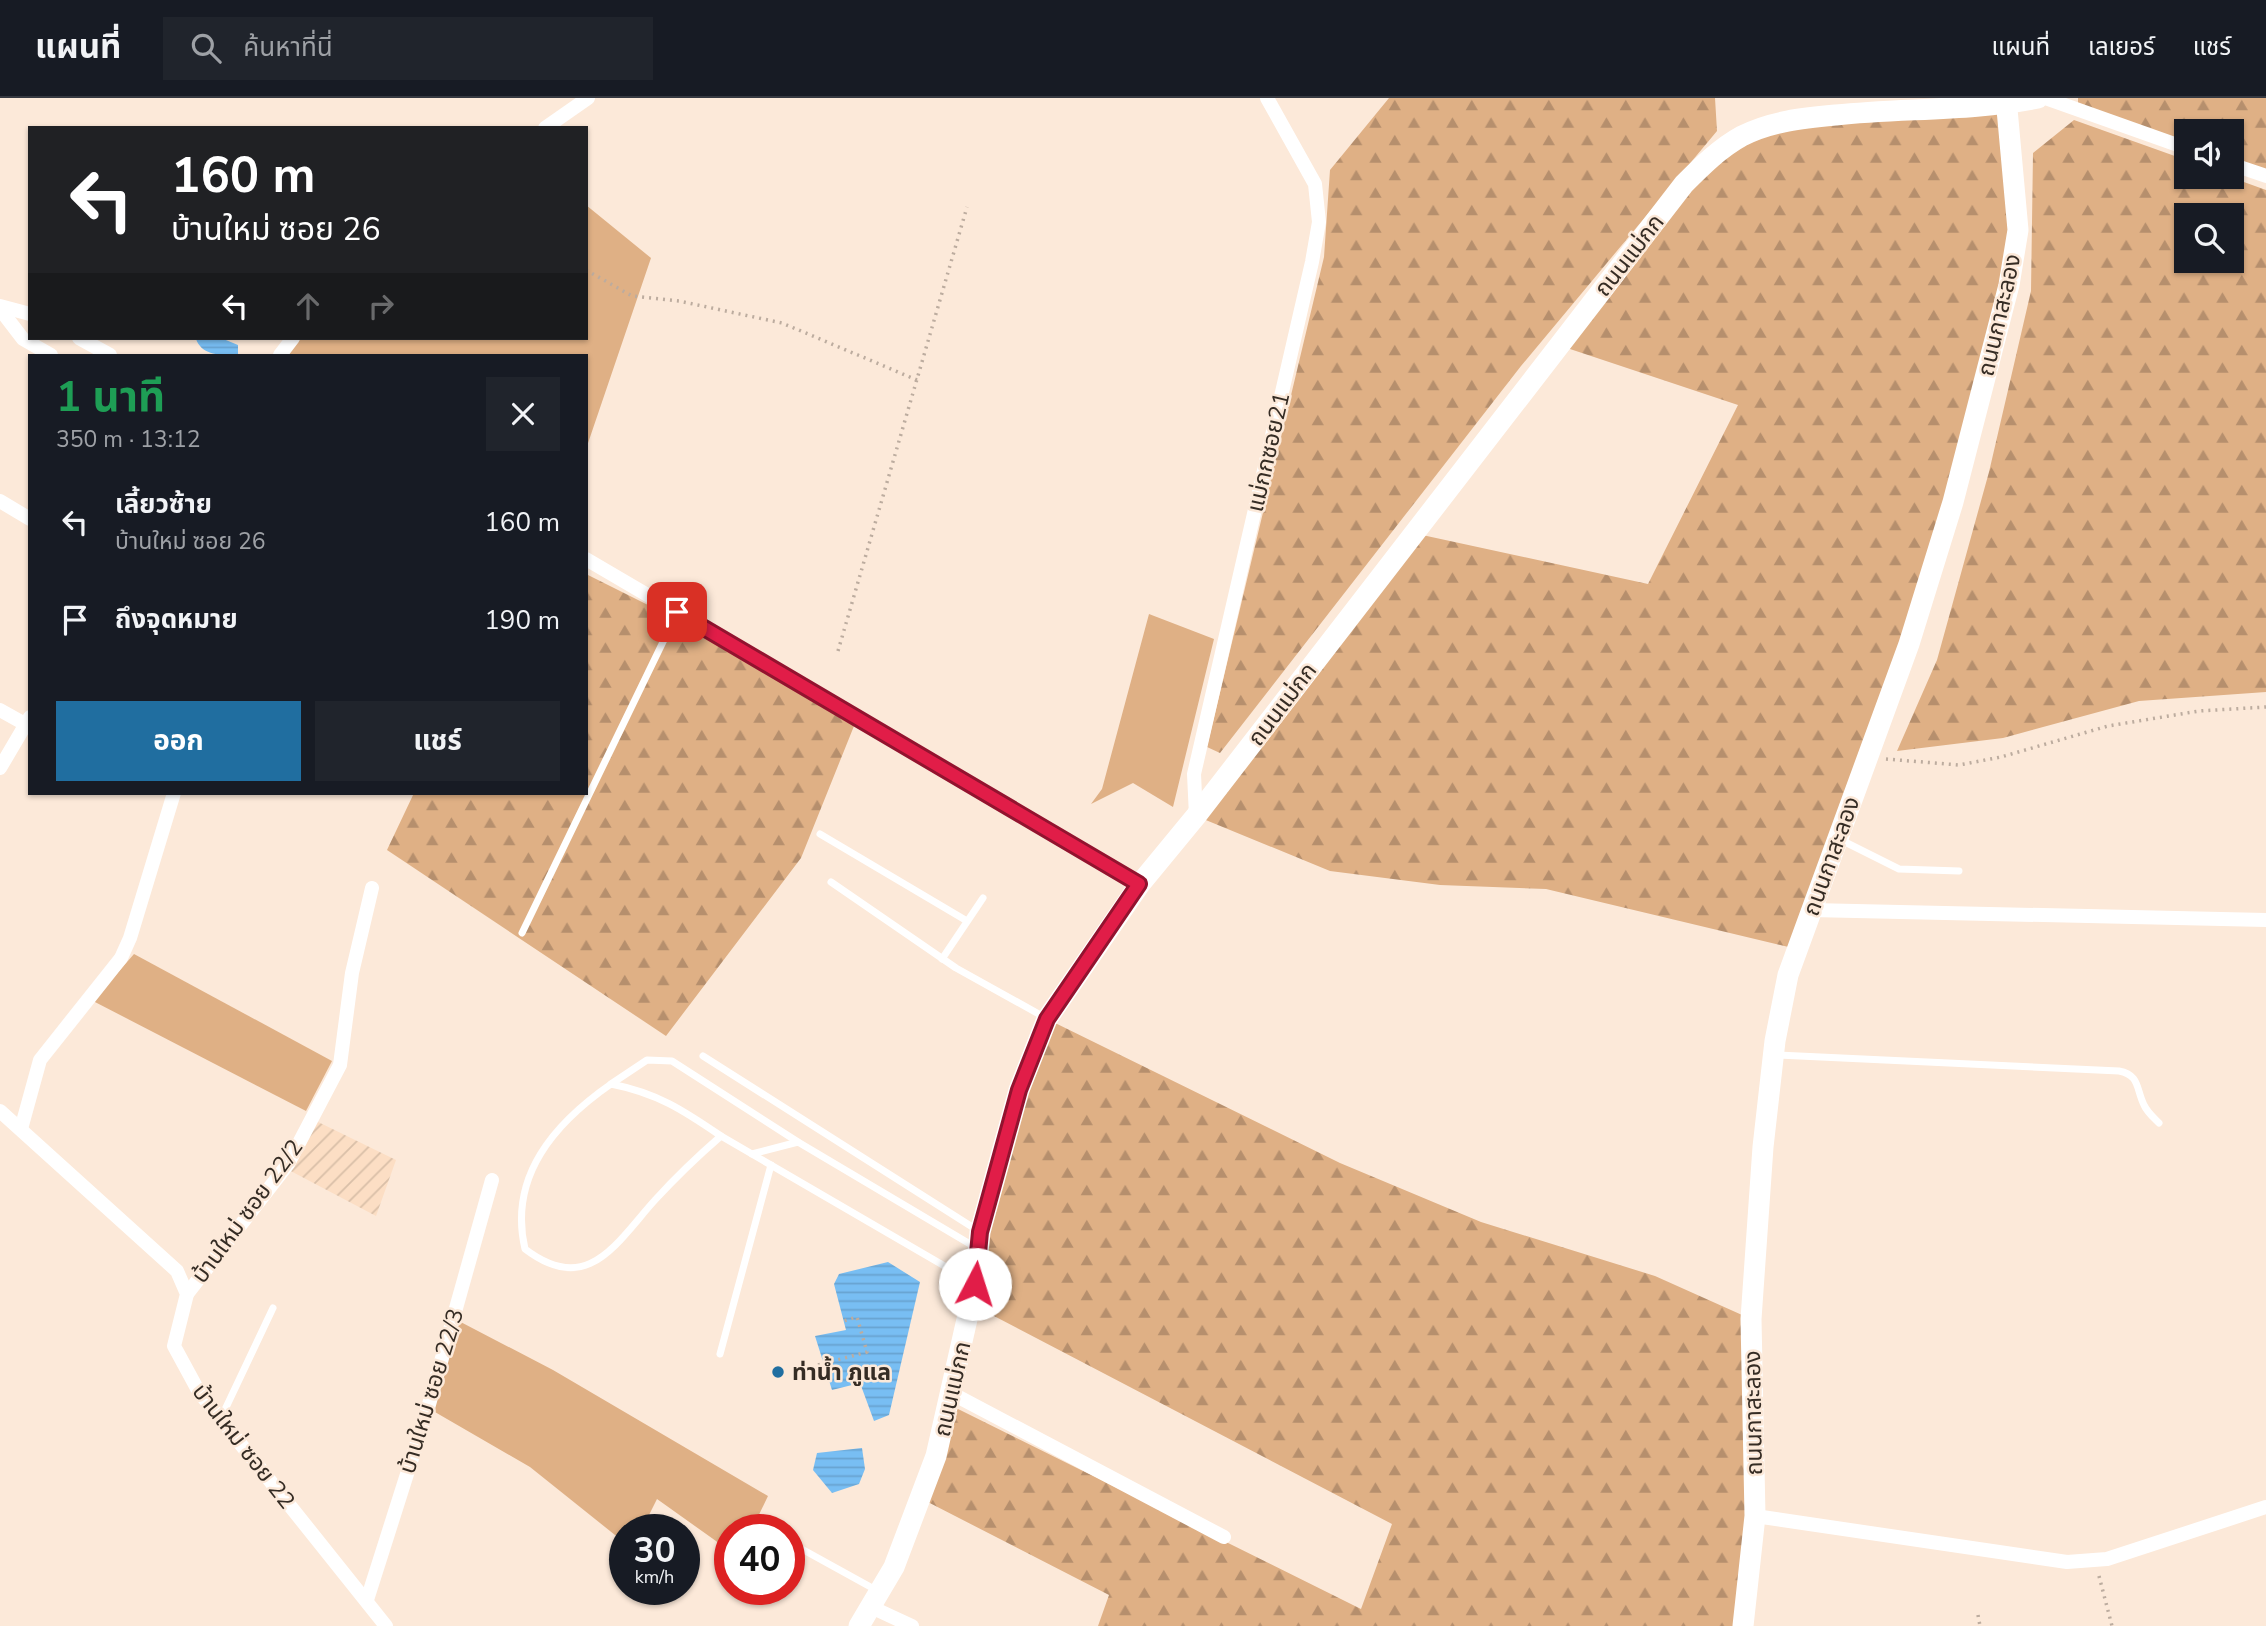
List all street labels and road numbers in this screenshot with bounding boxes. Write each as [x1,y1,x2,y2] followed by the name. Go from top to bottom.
[1587,208,1671,303] street label: ถนนแม่กก
[1970,251,2029,379] street label: ถนนกาสะลอง
[1240,389,1297,515] street label: แม่กกซอย21
[1241,656,1324,752] street label: ถนนแม่กก
[1796,792,1867,920] street label: ถนนกาสะลอง
[185,1133,310,1290] street label: บ้านใหม่ ซอย 22/2
[392,1305,471,1477] street label: บ้านใหม่ ซอย 22/3
[926,1338,978,1440] street label: ถนนแม่กก
[1737,1350,1770,1476] street label: ถนนกาสะลอง
[185,1377,302,1515] street label: บ้านใหม่ ซอย 22

